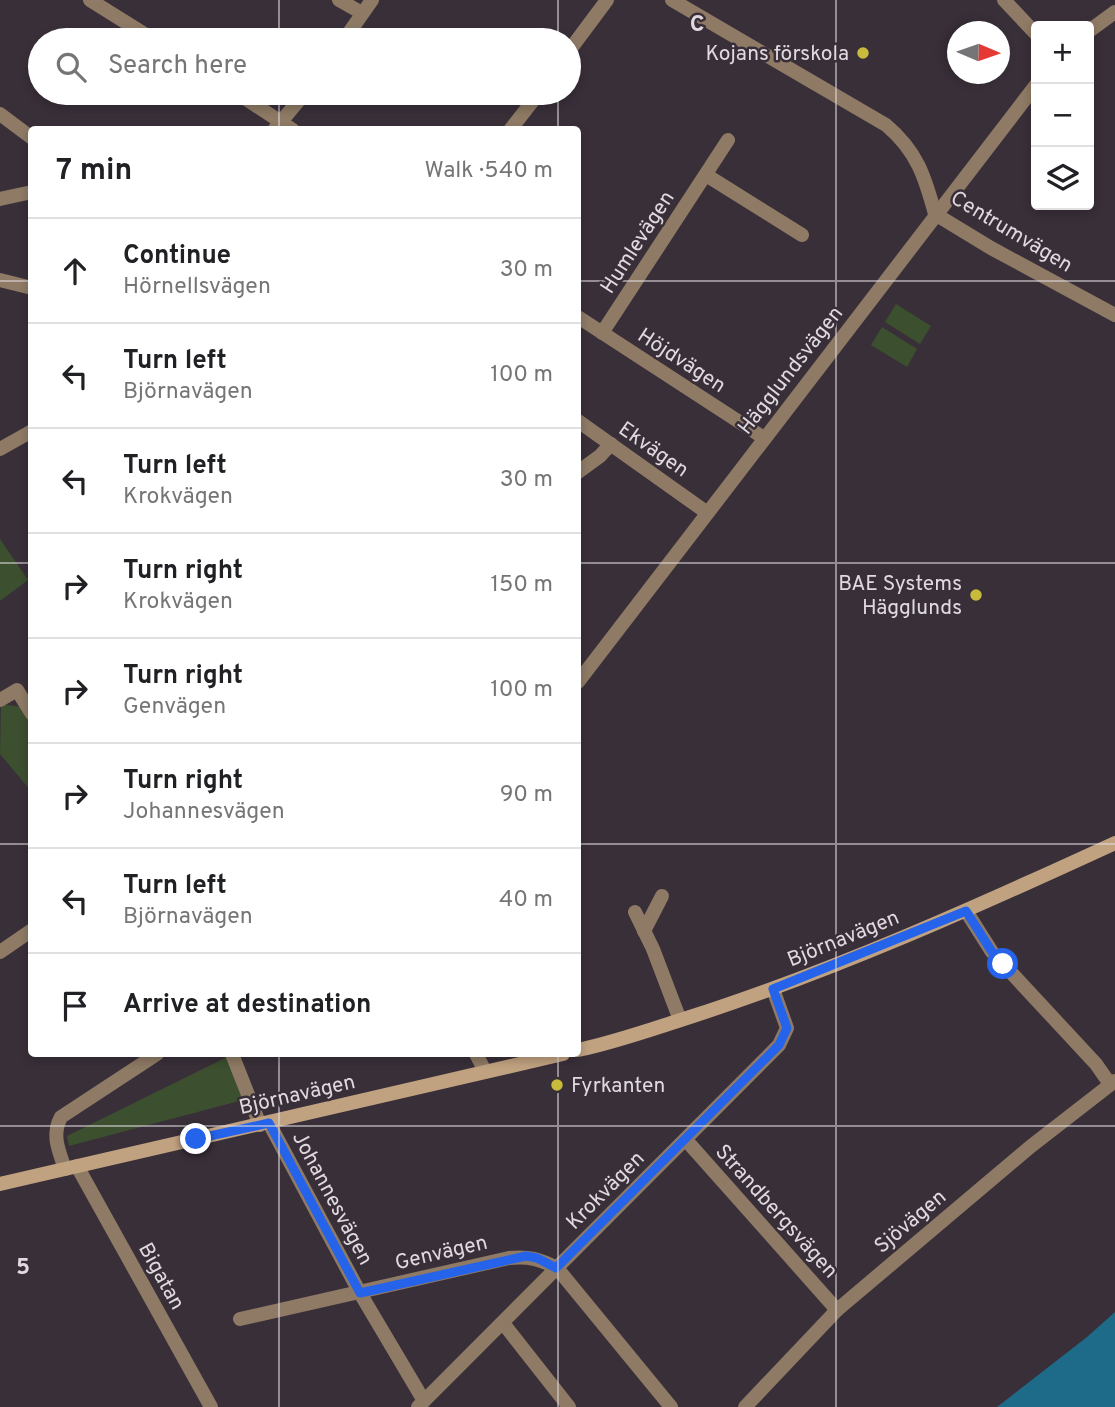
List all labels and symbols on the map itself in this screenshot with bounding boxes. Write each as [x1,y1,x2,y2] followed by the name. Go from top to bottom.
[690,11,704,40] text: C
[947,21,1010,84] north arrow
[705,41,849,68] place label: Kojans förskola
[855,45,871,61] marker: Kojans förskola
[945,185,1077,279] street label: Centrumvägen
[595,186,682,299] street label: Humlevägen
[733,301,850,441] street label: Hägglundsvägen
[632,323,730,400] street label: Höjdvägen
[613,416,694,484] street label: Ekvägen
[838,571,962,622] place label: BAE Systems Hägglunds
[968,587,984,603] marker: BAE Systems Hägglunds
[784,905,904,974] street label: Björnavägen
[987,948,1018,979] route start
[237,1069,358,1122] street label: Björnavägen
[571,1073,665,1100] place label: Fyrkanten
[549,1077,565,1093] marker: Fyrkanten
[180,1123,211,1154] route end
[285,1127,378,1270] street label: Johannesvägen
[708,1139,843,1285] street label: Strandbergsvägen
[561,1146,651,1236] street label: Krokvägen
[869,1184,953,1260] street label: Sjövägen
[392,1230,490,1277] street label: Genvägen
[131,1238,190,1315] street label: Bigatan
[16,1254,30,1283] text: 5

